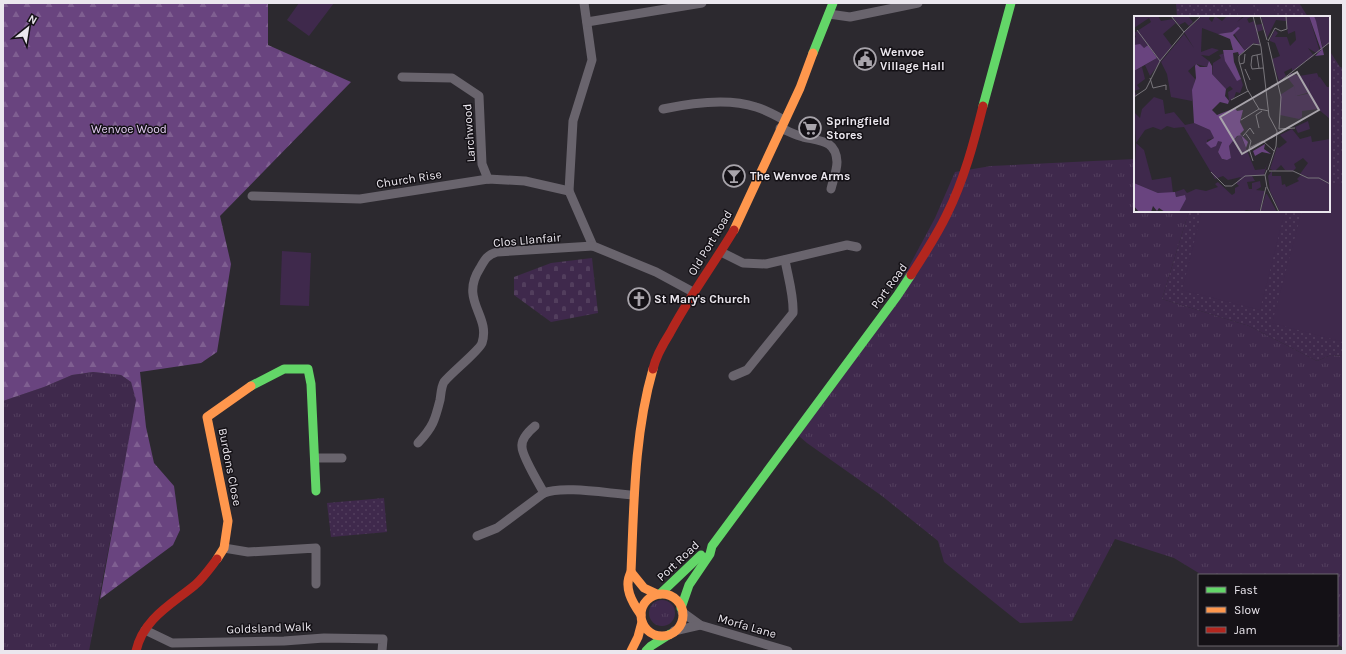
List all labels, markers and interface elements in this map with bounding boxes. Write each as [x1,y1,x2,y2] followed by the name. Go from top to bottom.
[8,8,48,48] north arrow
[26,12,39,27] text: N
[1134,16,1330,212] inset map
[880,45,945,73] place label: Wenvoe Village Hall
[852,46,878,72] public building icon: Wenvoe Village Hall
[460,103,478,163] street label: Larchwood
[826,114,890,142] place label: Springfield Stores
[797,115,823,141] supermarket icon: Springfield Stores
[91,122,167,136] park label: Wenvoe Wood
[721,163,747,189] bar icon: The Wenvoe Arms
[375,167,443,191] street label: Church Rise
[750,169,850,183] place label: The Wenvoe Arms
[685,208,735,278] street label: Old Port Road
[493,230,562,250] street label: Clos Llanfair
[868,261,910,311] street label: Port Road
[626,286,652,312] church icon: St Mary's Church
[654,292,750,306] place label: St Mary's Church
[216,427,244,507] street label: Burdons Close
[654,538,702,584] street label: Port Road
[1198,574,1338,646] legend
[1234,583,1258,597] text: Fast
[1234,603,1260,617] text: Slow
[716,611,778,641] street label: Morfa Lane
[226,620,312,636] street label: Goldsland Walk
[1234,623,1257,637] text: Jam

